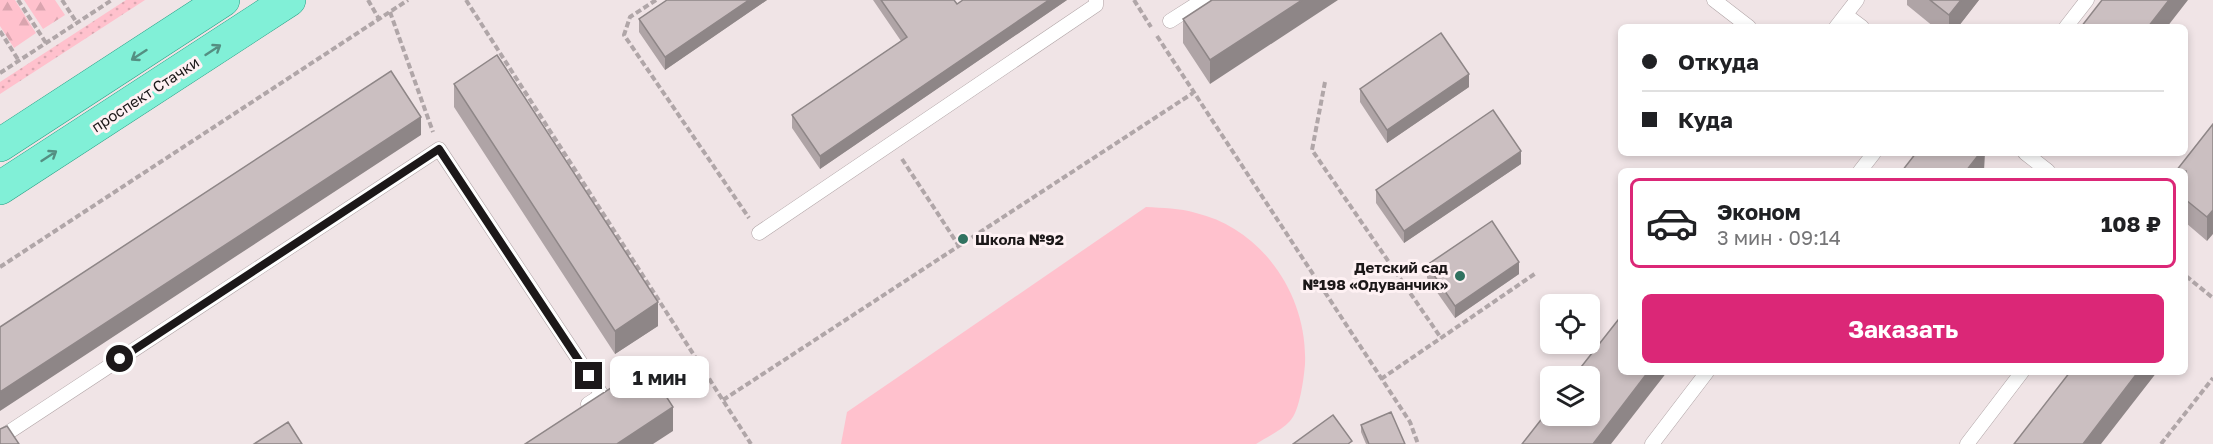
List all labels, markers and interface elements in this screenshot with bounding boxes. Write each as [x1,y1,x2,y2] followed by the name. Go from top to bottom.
[204,43,221,56] one-way arrow
[1678,48,1759,75] text: Откуда
[131,49,147,61] one-way arrow
[88,53,202,135] street label: проспект Стачки
[1678,106,1733,133] text: Куда
[40,149,57,161] one-way arrow
[1645,196,1699,250] icon: car
[1717,198,1801,225] text: Эконом
[2101,210,2161,237] text: 108 ₽
[1717,225,1841,249] text: 3 мин · 09:14
[975,230,1064,248] place label: Школа №92
[956,232,970,246] marker: Школа №92
[1302,258,1449,293] place label: Детский сад №198 «Одуванчик»
[1453,269,1467,283] marker: Детский сад №198 «Одуванчик»
[1540,294,1600,426] map controls
[1540,294,1600,354] button: locate
[1642,294,2164,363] button: Заказать
[106,345,133,372] route start
[610,355,709,397] callout: 1 мин
[575,362,602,389] route end
[632,365,687,389] text: 1 мин
[1540,366,1600,426] button: layers

